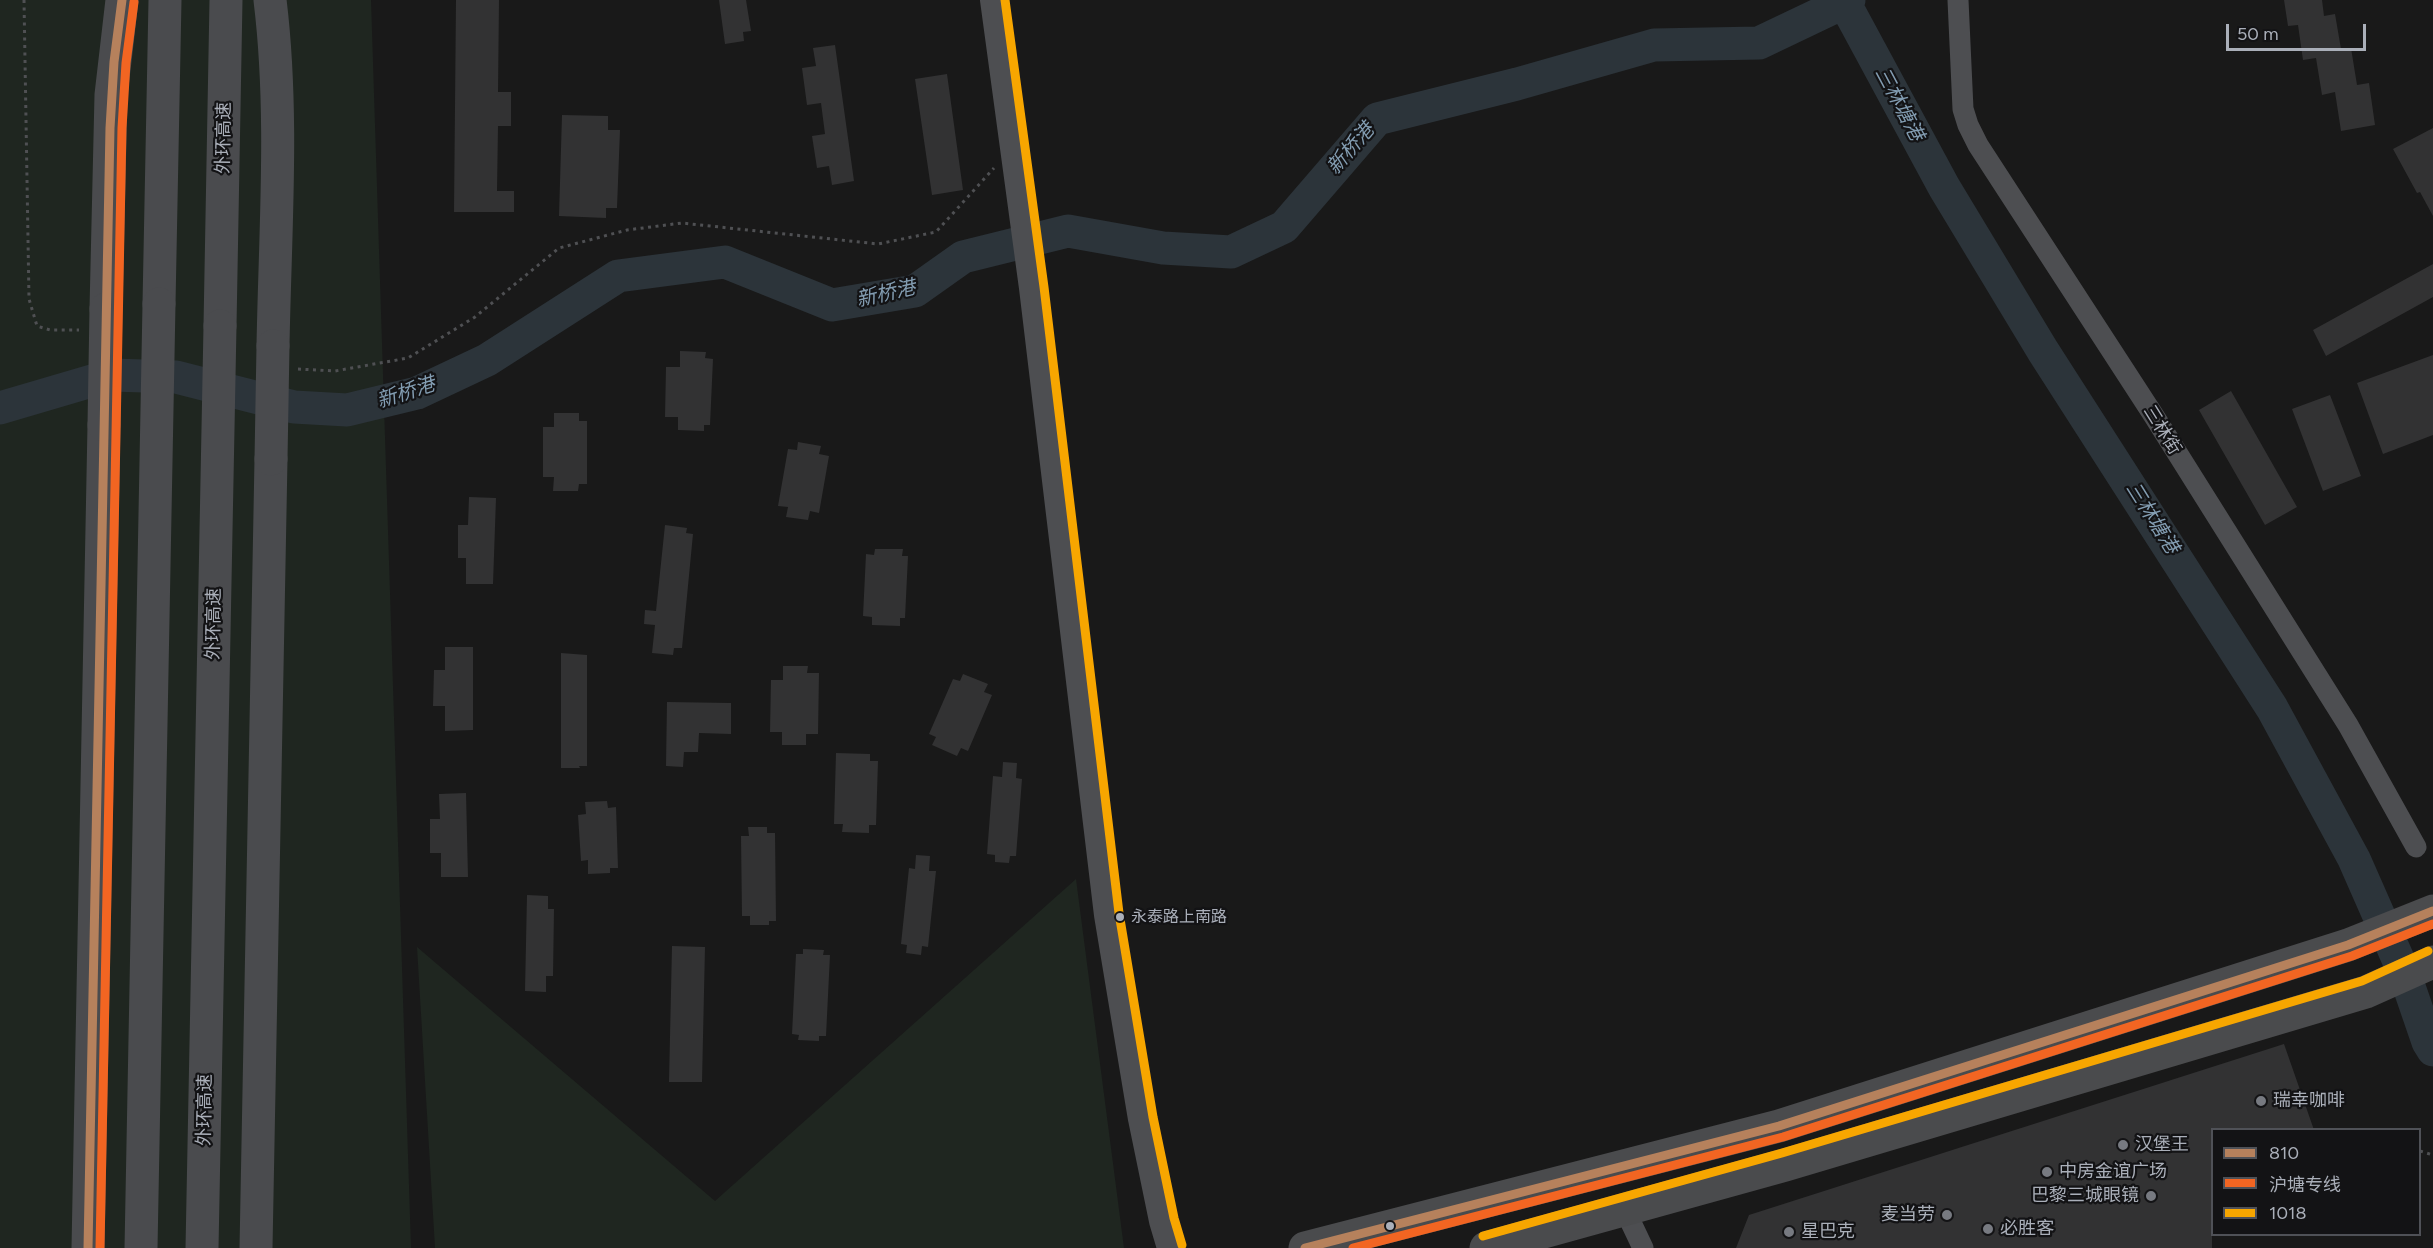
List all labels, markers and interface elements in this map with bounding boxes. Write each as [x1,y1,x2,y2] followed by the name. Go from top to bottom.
[2229,12,2368,50] scale bar
[2237,23,2279,45] text: 50 m
[1870,63,1928,145] water label: 三林塘港
[213,102,235,174] street label: 外环高速
[1322,118,1380,180] water label: 新桥港
[854,276,918,312] water label: 新桥港
[374,372,438,414] water label: 新桥港
[2139,401,2185,459] street label: 三林街
[2121,478,2183,558] water label: 三林塘港
[203,588,225,660] street label: 外环高速
[1131,907,1227,927] place label: 永泰路上南路
[1114,911,1126,923] marker: 永泰路上南路
[194,1074,216,1146] street label: 外环高速
[2273,1090,2345,1112] place label: 瑞幸咖啡
[2254,1094,2268,1108] marker: 瑞幸咖啡
[2211,1128,2421,1236] legend
[2135,1134,2189,1156] place label: 汉堡王
[2116,1138,2130,1152] marker: 汉堡王
[2269,1142,2299,1164] text: 810
[2059,1161,2167,1183] place label: 中房金谊广场
[2040,1165,2054,1179] marker: 中房金谊广场
[2269,1174,2341,1196] text: 沪塘专线
[2031,1185,2139,1207] place label: 巴黎三城眼镜
[2144,1189,2158,1203] marker: 巴黎三城眼镜
[2269,1202,2306,1224] text: 1018
[1881,1204,1935,1226] place label: 麦当劳
[1940,1208,1954,1222] marker: 麦当劳
[2000,1218,2054,1240] place label: 必胜客
[1384,1220,1396,1232] unlabelled marker
[1801,1221,1855,1243] place label: 星巴克
[1981,1222,1995,1236] marker: 必胜客
[1782,1225,1796,1239] marker: 星巴克

